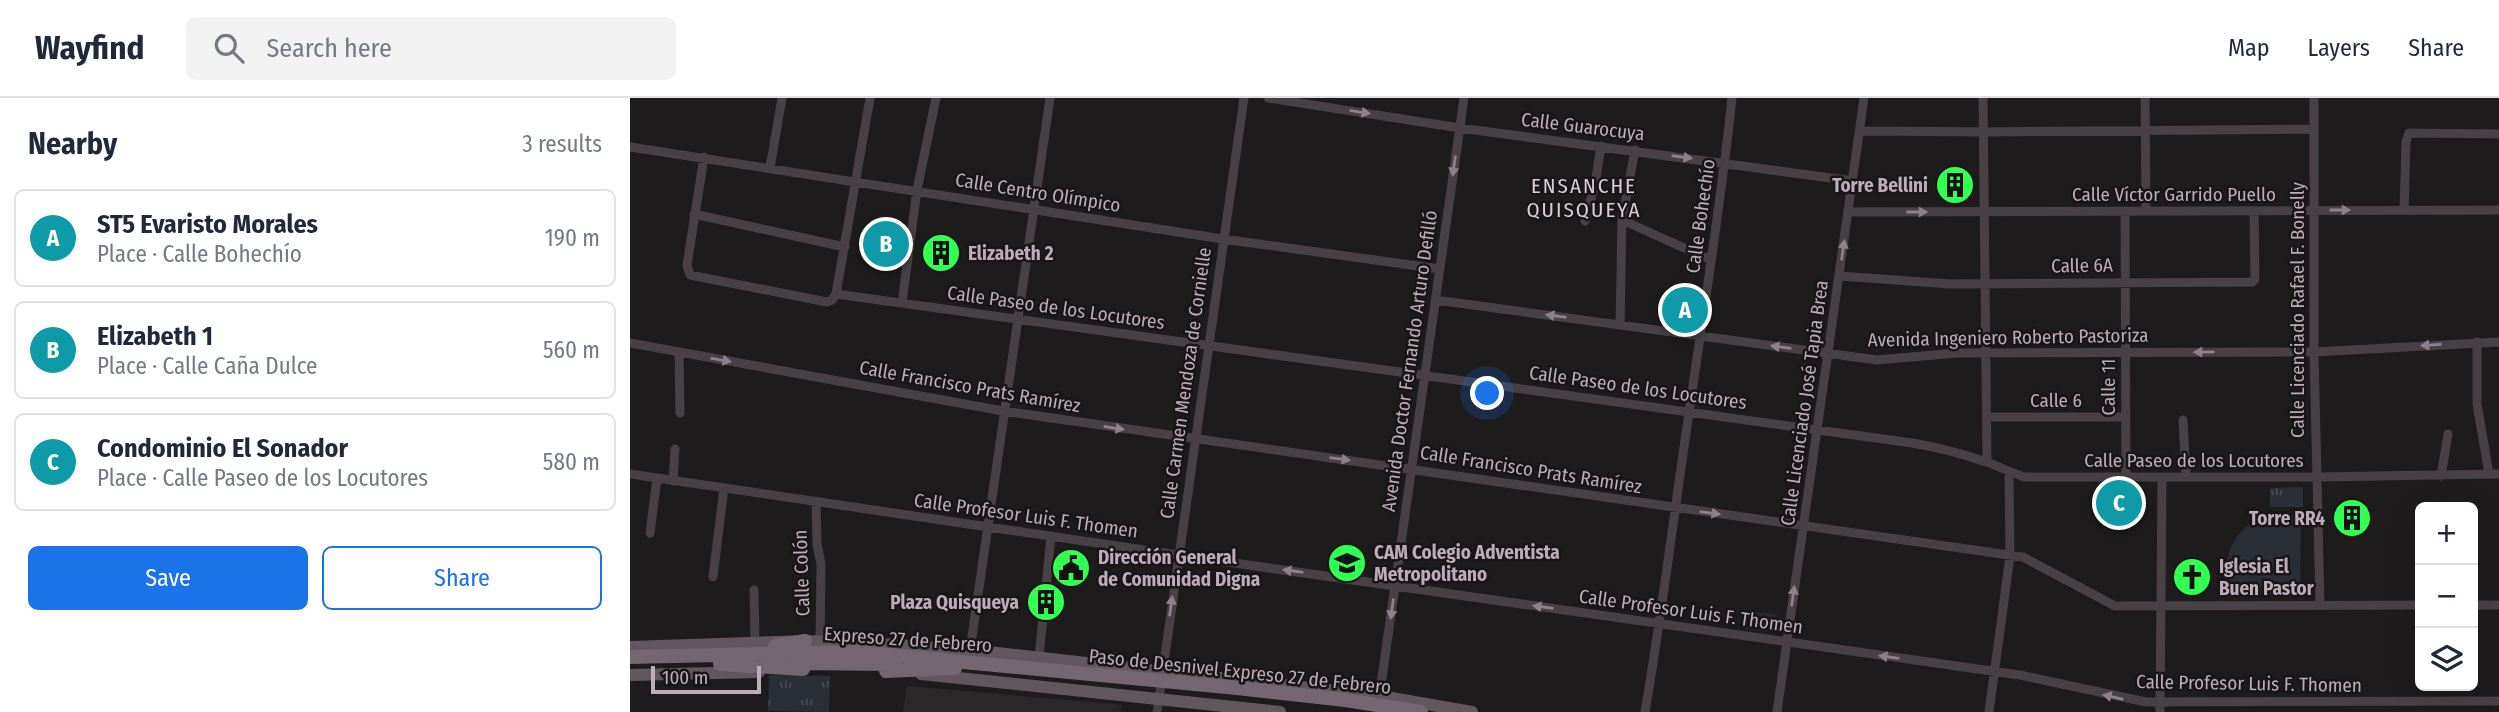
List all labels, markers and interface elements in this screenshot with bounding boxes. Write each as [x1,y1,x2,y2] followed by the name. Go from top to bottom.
[186,17,676,80] search box
[35,28,144,68] text: Wayfind
[210,29,248,67] icon: search
[266,33,392,64] text: Search here
[2228,34,2270,62] text: Map
[2308,34,2370,62] text: Layers
[2408,34,2464,62] text: Share
[1349,107,1371,118] one-way arrow
[1520,108,1646,145] street label: Calle Guarocuya
[28,126,117,162] text: Nearby
[522,130,602,158] text: 3 results
[1671,152,1693,163] one-way arrow
[1449,155,1460,177] one-way arrow
[1681,157,1720,275] street label: Calle Bohechío
[1934,164,1976,206] building icon: Torre Bellini
[954,168,1122,217] street label: Calle Centro Olímpico
[1526,173,1642,223] district label: ENSANCHE QUISQUEYA
[1832,174,1928,197] place label: Torre Bellini
[2286,181,2309,438] street label: Calle Licenciado Rafael F. Bonelly
[2072,183,2276,206] street label: Calle Víctor Garrido Puello
[2330,204,2352,216] one-way arrow
[1906,207,1928,218] one-way arrow
[97,209,318,240] text: ST5 Evaristo Morales
[1377,209,1442,513] street label: Avenida Doctor Fernando Arturo Defilló
[863,218,909,270] pin: B
[47,224,59,252] text: A
[545,224,600,252] text: 190 m
[920,232,962,274] building icon: Elizabeth 2
[1838,238,1849,260] one-way arrow
[97,240,302,268] text: Place · Calle Bohechío
[968,242,1054,265] place label: Elizabeth 2
[1155,246,1216,520] street label: Calle Carmen Mendoza de Cornielle
[2051,253,2113,278] street label: Calle 6A
[1776,279,1833,527] street label: Calle Licenciado José Tapia Brea
[946,281,1166,334] street label: Calle Paseo de los Locutores
[1662,284,1708,336] pin: A
[1545,311,1567,322] one-way arrow
[97,321,213,352] text: Elizabeth 1
[1867,324,2149,351] street label: Avenida Ingeniero Roberto Pastoriza
[47,336,59,364] text: B
[543,336,600,364] text: 560 m
[2420,340,2442,351] one-way arrow
[1770,342,1792,353] one-way arrow
[2192,347,2214,358] one-way arrow
[97,352,317,380] text: Place · Calle Caña Dulce
[710,354,732,365] one-way arrow
[858,356,1083,417] street label: Calle Francisco Prats Ramírez
[2097,359,2120,415] street label: Calle 11
[1528,361,1748,414] street label: Calle Paseo de los Locutores
[1470,376,1504,410] your location
[2030,389,2082,412] street label: Calle 6
[1103,423,1125,434] one-way arrow
[97,433,348,464] text: Condominio El Sonador
[1418,441,1644,498] street label: Calle Francisco Prats Ramírez
[47,448,59,476] text: C
[543,448,600,476] text: 580 m
[2084,449,2304,472] street label: Calle Paseo de los Locutores
[1329,454,1351,465] one-way arrow
[97,464,428,492] text: Place · Calle Paseo de los Locutores
[2096,477,2142,529] pin: C
[913,488,1139,543] street label: Calle Profesor Luis F. Thomen
[2331,497,2373,539] building icon: Torre RR4
[2415,502,2478,691] map controls
[2415,502,2478,565] button: +
[2249,507,2325,530] place label: Torre RR4
[1699,508,1721,519] one-way arrow
[788,529,815,617] street label: Calle Colón
[1374,541,1560,586] place label: CAM Colegio Adventista Metropolitano
[1326,542,1368,584] school or university icon: CAM Colegio Adventista Metropolitano
[28,546,308,610] button: Save
[322,546,602,610] button: Share
[1098,546,1260,591] place label: Dirección General de Comunidad Digna
[1050,547,1092,589] public building icon: Dirección General de Comunidad Digna
[2219,555,2315,600] place label: Iglesia El Buen Pastor
[2171,556,2213,598] church icon: Iglesia El Buen Pastor
[1282,565,1304,576] one-way arrow
[2415,565,2478,628] button: −
[1025,581,1067,623] building icon: Plaza Quisqueya
[1578,584,1804,639] street label: Calle Profesor Luis F. Thomen
[1788,585,1799,607] one-way arrow
[890,591,1019,614] place label: Plaza Quisqueya
[1166,595,1177,617] one-way arrow
[1386,598,1397,620] one-way arrow
[1532,601,1554,612] one-way arrow
[823,622,993,657] street label: Expreso 27 de Febrero
[2415,628,2478,691] button: layers
[1088,644,1392,699] street label: Paso de Desnivel Expreso 27 de Febrero
[1878,651,1900,662] one-way arrow
[651,663,761,695] scale bar
[662,666,708,689] text: 100 m
[2136,670,2362,697] street label: Calle Profesor Luis F. Thomen
[2102,691,2124,702] one-way arrow

